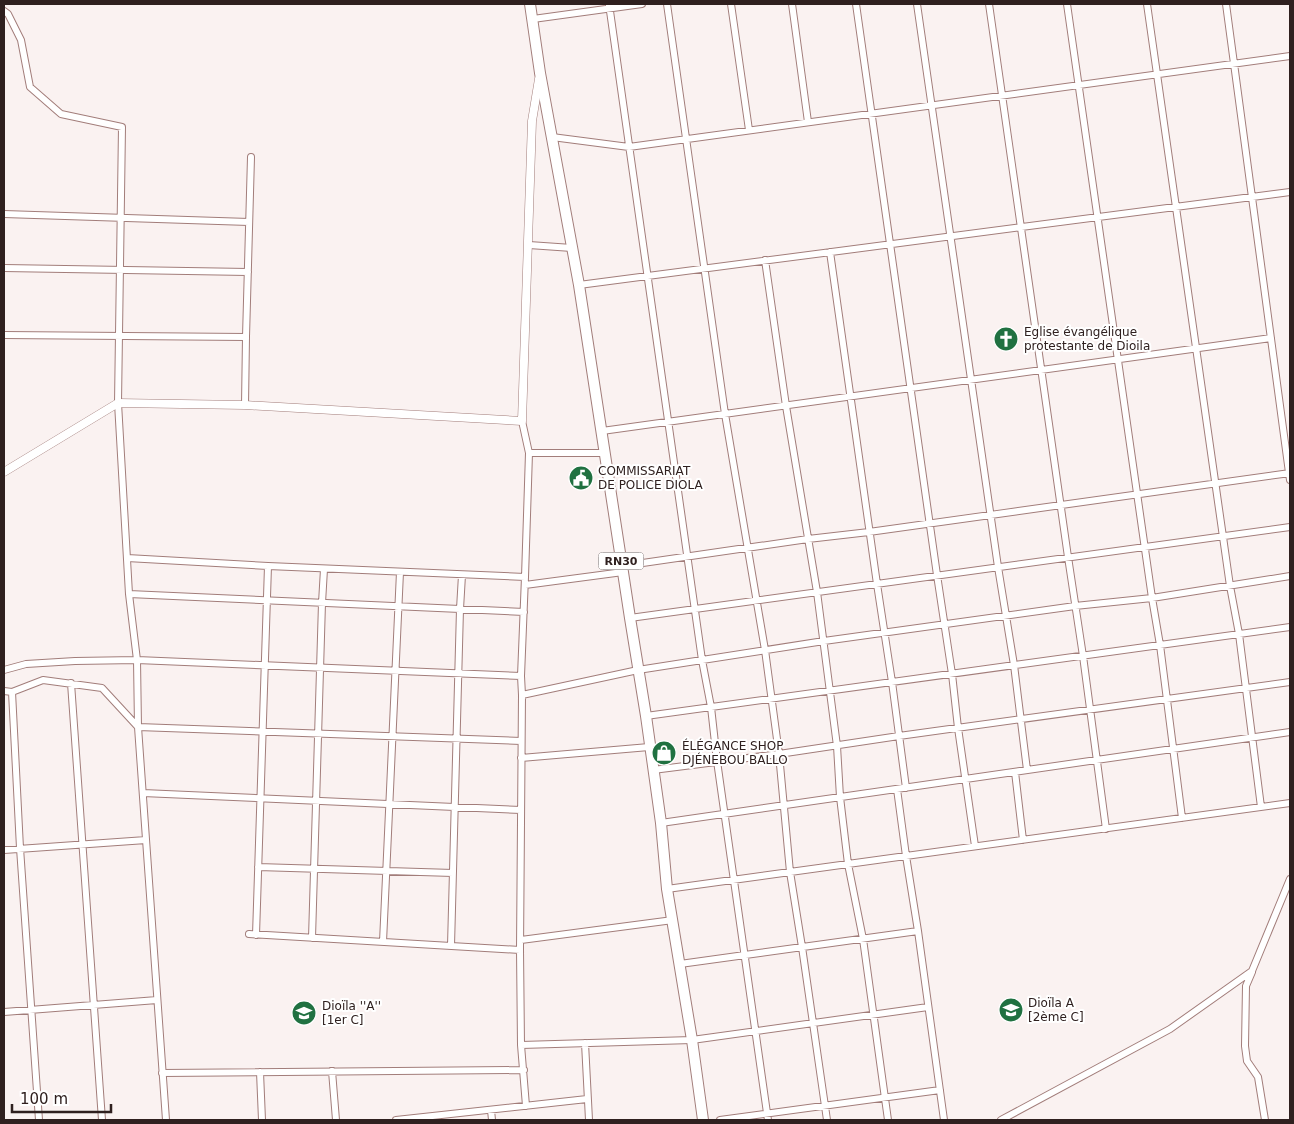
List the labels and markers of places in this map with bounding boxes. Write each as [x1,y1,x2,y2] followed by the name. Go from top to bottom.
[1024,325,1150,353] place label: Eglise évangélique protestante de Dioila
[993,326,1019,352] church icon: Eglise évangélique protestante de Dioila
[598,464,704,492] place label: COMMISSARIAT DE POLICE DIOLA
[568,465,594,491] public building icon: COMMISSARIAT DE POLICE DIOLA
[682,738,788,767] place label: ÉLÉGANCE SHOP DJÉNEBOU BALLO
[651,740,677,766] shop icon: ÉLÉGANCE SHOP DJÉNEBOU BALLO
[1028,996,1084,1024] place label: Dioïla A [2ème C]
[998,997,1024,1023] school or university icon: Dioïla A [2ème C]
[322,999,381,1027] place label: Dioïla ''A'' [1er C]
[291,1000,317,1026] school or university icon: Dioïla ''A'' [1er C]

